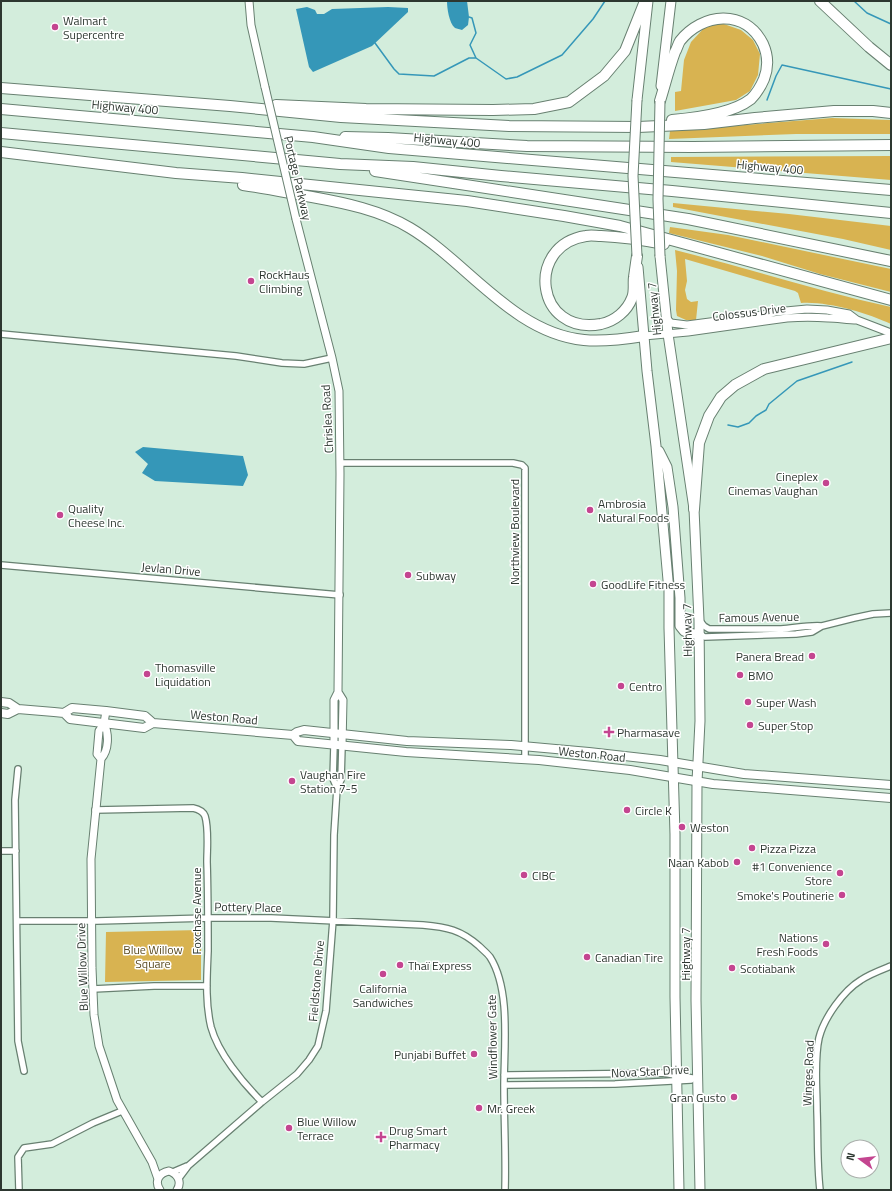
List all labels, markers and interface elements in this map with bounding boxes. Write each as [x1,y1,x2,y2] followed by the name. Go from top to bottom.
[63,11,124,44] place label: Walmart Supercentre
[50,22,60,32] marker: Walmart Supercentre
[91,95,159,119] street label: Highway 400
[413,128,481,152] street label: Highway 400
[279,134,317,222] street label: Portage Parkway
[736,155,804,179] street label: Highway 400
[259,265,310,298] place label: RockHaus Climbing
[246,276,256,286] marker: RockHaus Climbing
[642,281,666,337] street label: Highway 7
[711,298,787,326] street label: Colossus Drive
[316,384,338,454] street label: Chrislea Road
[728,467,819,500] place label: Cineplex Cinemas Vaughan
[821,478,831,488] marker: Cineplex Cinemas Vaughan
[505,479,524,585] street label: Northview Boulevard
[598,494,669,527] place label: Ambrosia Natural Foods
[68,499,125,532] place label: Quality Cheese Inc.
[585,505,595,515] marker: Ambrosia Natural Foods
[55,510,65,520] marker: Quality Cheese Inc.
[141,557,201,581] street label: Jevlan Drive
[416,566,456,585] place label: Subway
[403,570,413,580] marker: Subway
[601,575,686,594] place label: GoodLife Fitness
[588,579,598,589] marker: GoodLife Fitness
[677,603,697,657] street label: Highway 7
[719,607,799,627] street label: Famous Avenue
[736,647,804,666] place label: Panera Bread
[807,651,817,661] marker: Panera Bread
[155,658,216,691] place label: Thomasville Liquidation
[748,666,773,685] place label: BMO
[142,669,152,679] marker: Thomasville Liquidation
[735,670,745,680] marker: BMO
[629,677,662,696] place label: Centro
[616,681,626,691] marker: Centro
[756,693,817,712] place label: Super Wash
[743,697,753,707] marker: Super Wash
[189,705,259,729] street label: Weston Road
[758,716,813,735] place label: Super Stop
[745,720,755,730] marker: Super Stop
[617,723,680,742] place label: Pharmasave
[604,727,614,737] marker: Pharmasave
[557,741,627,767] street label: Weston Road
[300,765,366,798] place label: Vaughan Fire Station 7-5
[287,776,297,786] marker: Vaughan Fire Station 7-5
[635,801,672,820] place label: Circle K
[622,805,632,815] marker: Circle K
[690,818,729,837] place label: Weston
[677,822,687,832] marker: Weston
[760,839,816,858] place label: Pizza Pizza
[747,843,757,853] marker: Pizza Pizza
[668,853,729,872] place label: Naan Kabob
[732,857,742,867] marker: Naan Kabob
[752,857,832,890] place label: #1 Convenience Store
[532,866,556,885] place label: CIBC
[187,867,206,955] street label: Foxchase Avenue
[835,868,845,878] marker: #1 Convenience Store
[519,870,529,880] marker: CIBC
[737,886,834,905] place label: Smoke's Poutinerie
[837,890,847,900] marker: Smoke's Poutinerie
[214,897,282,917] street label: Pottery Place
[71,923,93,1011] street label: Blue Willow Drive
[676,927,695,981] street label: Highway 7
[756,928,818,961] place label: Nations Fresh Foods
[821,939,831,949] marker: Nations Fresh Foods
[123,940,183,973] park label: Blue Willow Square
[303,940,329,1022] street label: Fieldstone Drive
[595,948,663,967] place label: Canadian Tire
[582,952,592,962] marker: Canadian Tire
[408,956,472,975] place label: Thaï Express
[740,959,796,978] place label: Scotiabank
[395,960,405,970] marker: Thaï Express
[727,963,737,973] marker: Scotiabank
[378,969,388,979] marker: California Sandwiches
[353,979,414,1012] place label: California Sandwiches
[482,994,502,1080] street label: Windflower Gate
[797,1040,819,1106] street label: Winges Road
[394,1045,467,1064] place label: Punjabi Buffet
[469,1049,479,1059] marker: Punjabi Buffet
[610,1059,690,1083] street label: Nova Star Drive
[669,1088,726,1107] place label: Gran Gusto
[729,1092,739,1102] marker: Gran Gusto
[487,1099,535,1118] place label: Mr. Greek
[474,1103,484,1113] marker: Mr. Greek
[297,1112,356,1145] place label: Blue Willow Terrace
[389,1121,448,1154] place label: Drug Smart Pharmacy
[284,1123,294,1133] marker: Blue Willow Terrace
[376,1132,386,1142] marker: Drug Smart Pharmacy
[840,1139,880,1179] north arrow
[842,1151,859,1162] text: N

